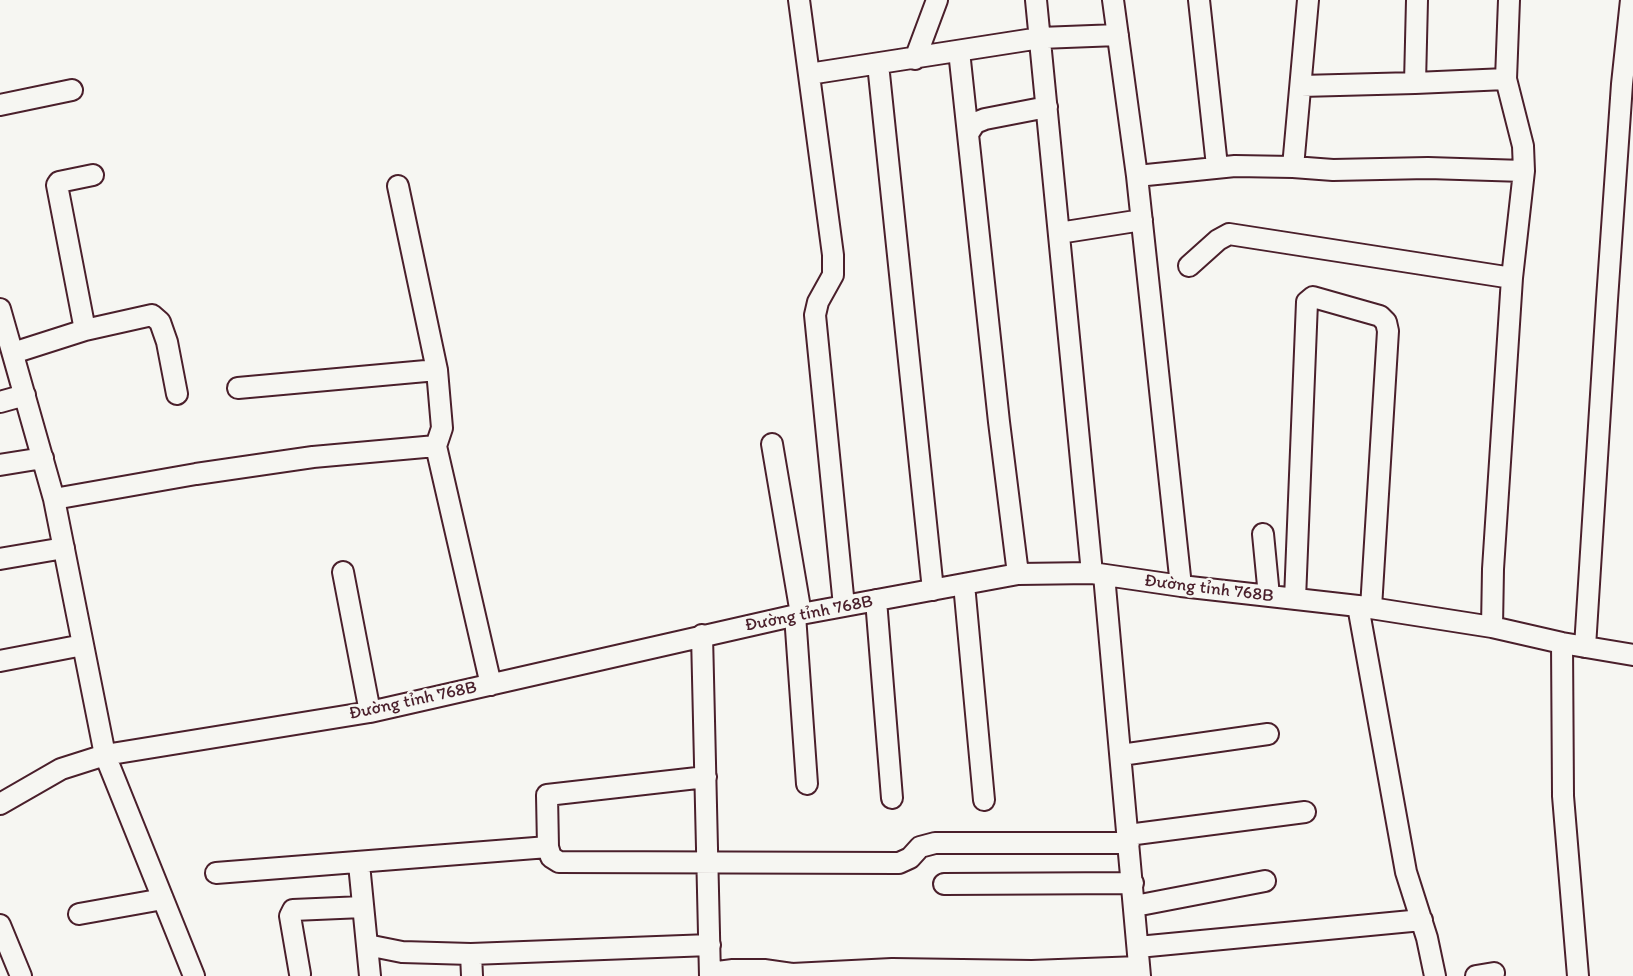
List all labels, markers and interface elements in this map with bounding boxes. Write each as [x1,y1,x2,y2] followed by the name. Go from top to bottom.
[1143,570,1275,608] street label: Đường tỉnh 768B
[743,591,875,637] street label: Đường tỉnh 768B
[347,677,479,725] street label: Đường tỉnh 768B

